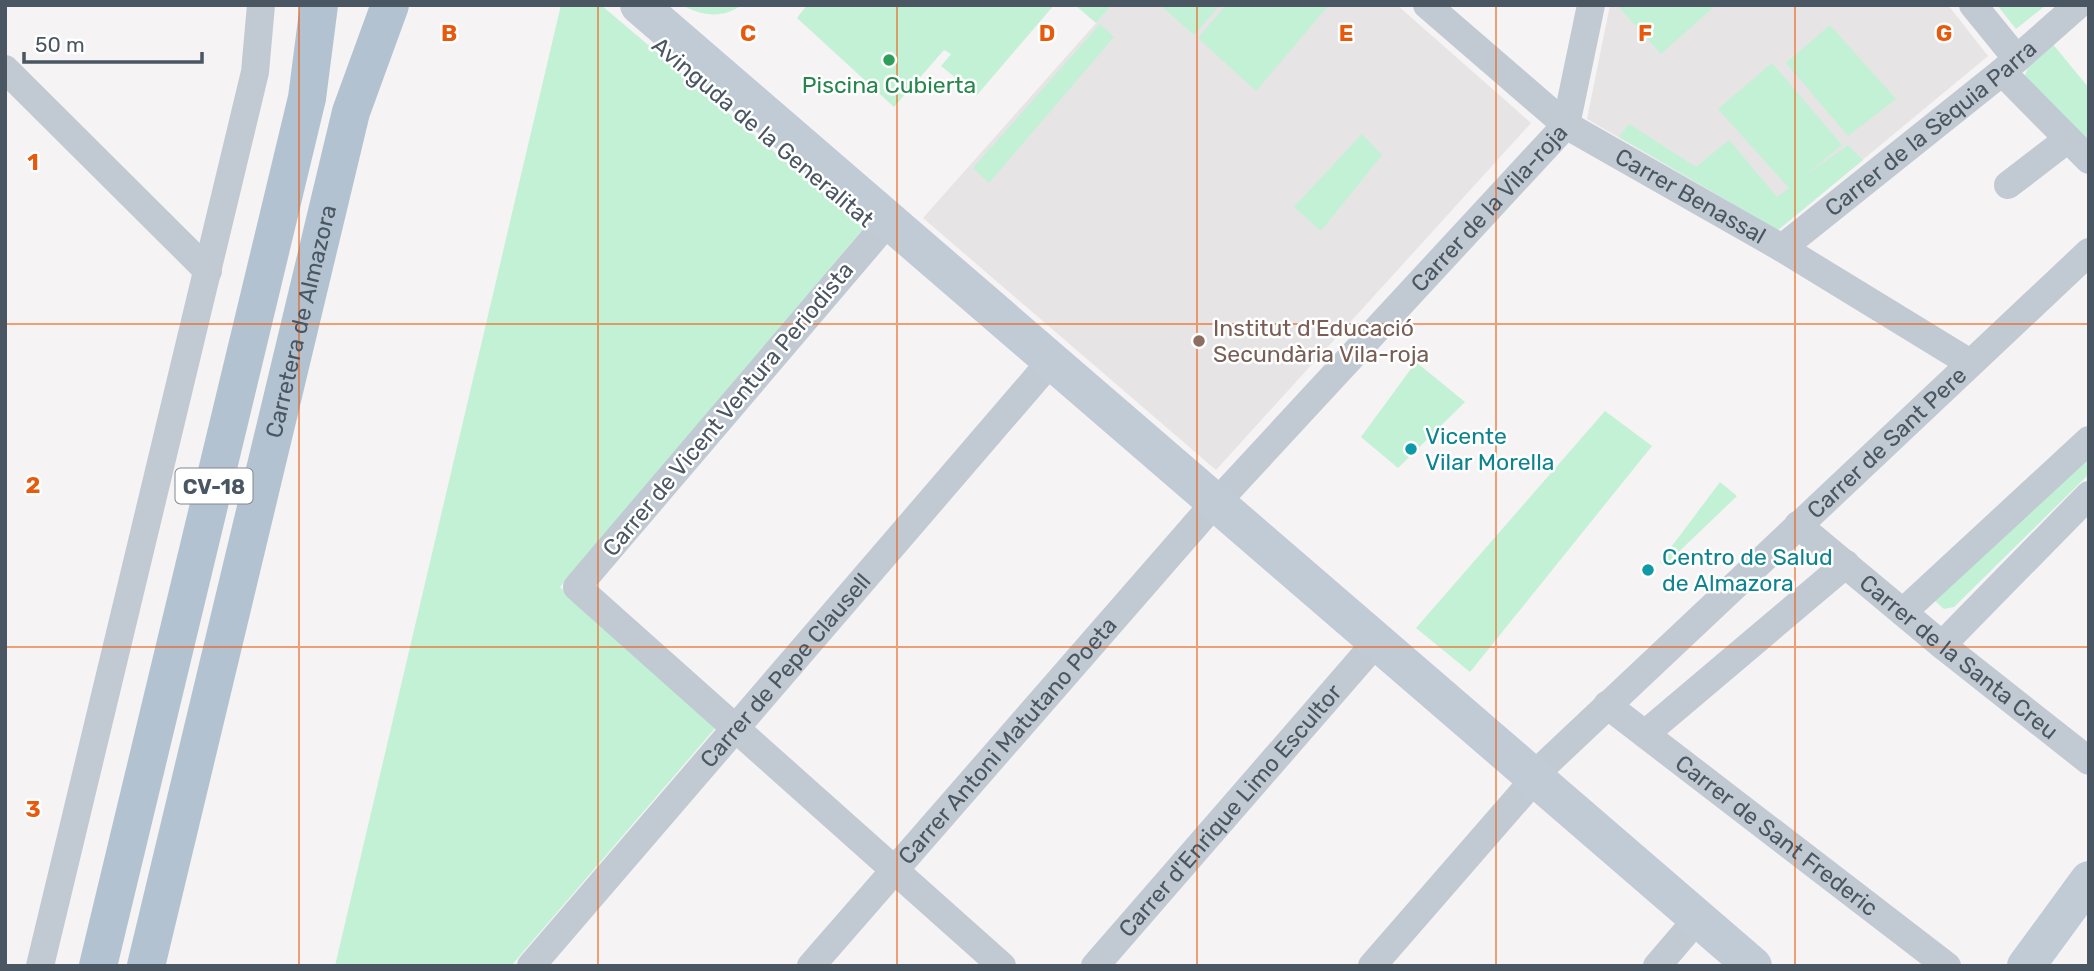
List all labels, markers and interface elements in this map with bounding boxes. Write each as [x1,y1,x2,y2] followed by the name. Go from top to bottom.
[441,19,457,47] text: B
[740,19,756,47] text: C
[1039,19,1055,47] text: D
[1339,19,1353,47] text: E
[1638,19,1652,47] text: F
[1936,19,1952,47] text: G
[24,21,203,65] scale bar
[646,31,880,233] street label: Avinguda de la Generalitat
[35,32,85,57] text: 50 m
[1819,34,2042,222] street label: Carrer de la Sèquia Parra
[881,52,897,68] marker: Piscina Cubierta
[802,71,976,99] place label: Piscina Cubierta
[1405,119,1573,297] street label: Carrer de la Vila-roja
[1610,142,1771,250] street label: Carrer Benassal
[27,148,39,176] text: 1
[259,202,342,441] street label: Carretera de Almazora
[597,256,859,562] street label: Carrer de Vicent Ventura Periodista
[1213,314,1429,368] place label: Institut d'Educació Secundària Vila-roja
[1191,333,1207,349] marker: Institut d'Educació Secundària Vila-roja
[1801,361,1972,524] street label: Carrer de Sant Pere
[1425,422,1554,476] place label: Vicente Vilar Morella
[1403,441,1419,457] marker: Vicente Vilar Morella
[176,468,252,504] road number: CV-18
[26,471,40,499] text: 2
[1662,543,1833,597] place label: Centro de Salud de Almazora
[1640,562,1656,578] marker: Centro de Salud de Almazora
[694,567,876,773] street label: Carrer de Pepe Clausell
[1854,568,2064,745] street label: Carrer de la Santa Creu
[892,611,1123,870] street label: Carrer Antoni Matutano Poeta
[1113,678,1348,943] street label: Carrer d'Enrique Limo Escultor
[1670,749,1884,922] street label: Carrer de Sant Frederic
[25,795,41,823] text: 3

